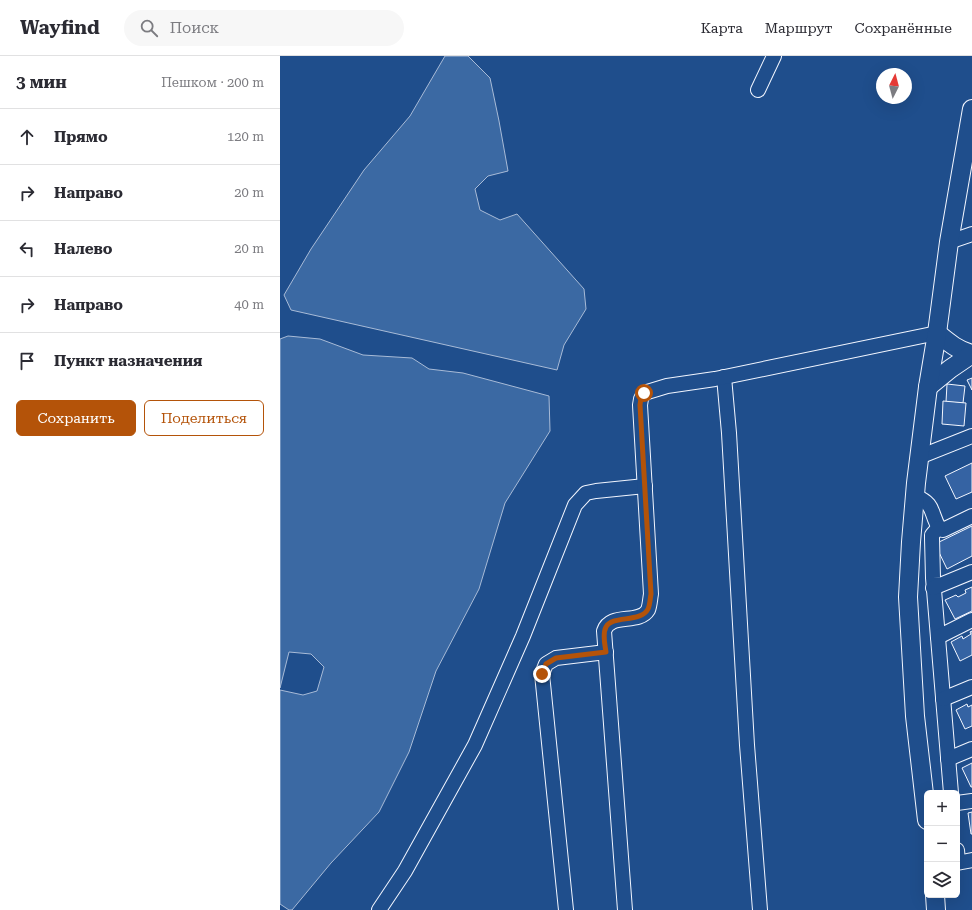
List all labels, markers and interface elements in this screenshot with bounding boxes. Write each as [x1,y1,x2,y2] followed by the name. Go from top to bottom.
[124,10,404,46] search box
[20,16,100,39] text: Wayfind
[138,17,160,39] icon: search
[170,19,219,37] text: Поиск
[701,20,743,36] text: Карта
[765,20,833,36] text: Маршрут
[855,20,952,36] text: Сохранённые
[876,68,912,104] north arrow
[16,72,67,92] text: 3 мин
[161,75,264,90] text: Пешком · 200 m
[16,126,38,148] icon: ahead
[54,128,108,146] text: Прямо
[227,129,264,144] text: 120 m
[16,182,38,204] icon: right
[54,184,123,202] text: Направо
[234,185,264,200] text: 20 m
[16,238,38,260] icon: left
[54,240,113,258] text: Налево
[234,241,264,256] text: 20 m
[16,294,38,316] icon: right
[54,296,123,314] text: Направо
[234,297,264,312] text: 40 m
[16,350,38,372] icon: arrive
[54,352,202,370] text: Пункт назначения
[635,384,653,402] route start
[16,400,136,436] button: Сохранить
[144,400,264,436] button: Поделиться
[533,665,551,683] route end
[924,790,960,898] map controls
[924,790,960,826] button: +
[924,826,960,862] button: −
[924,862,960,898] button: layers

